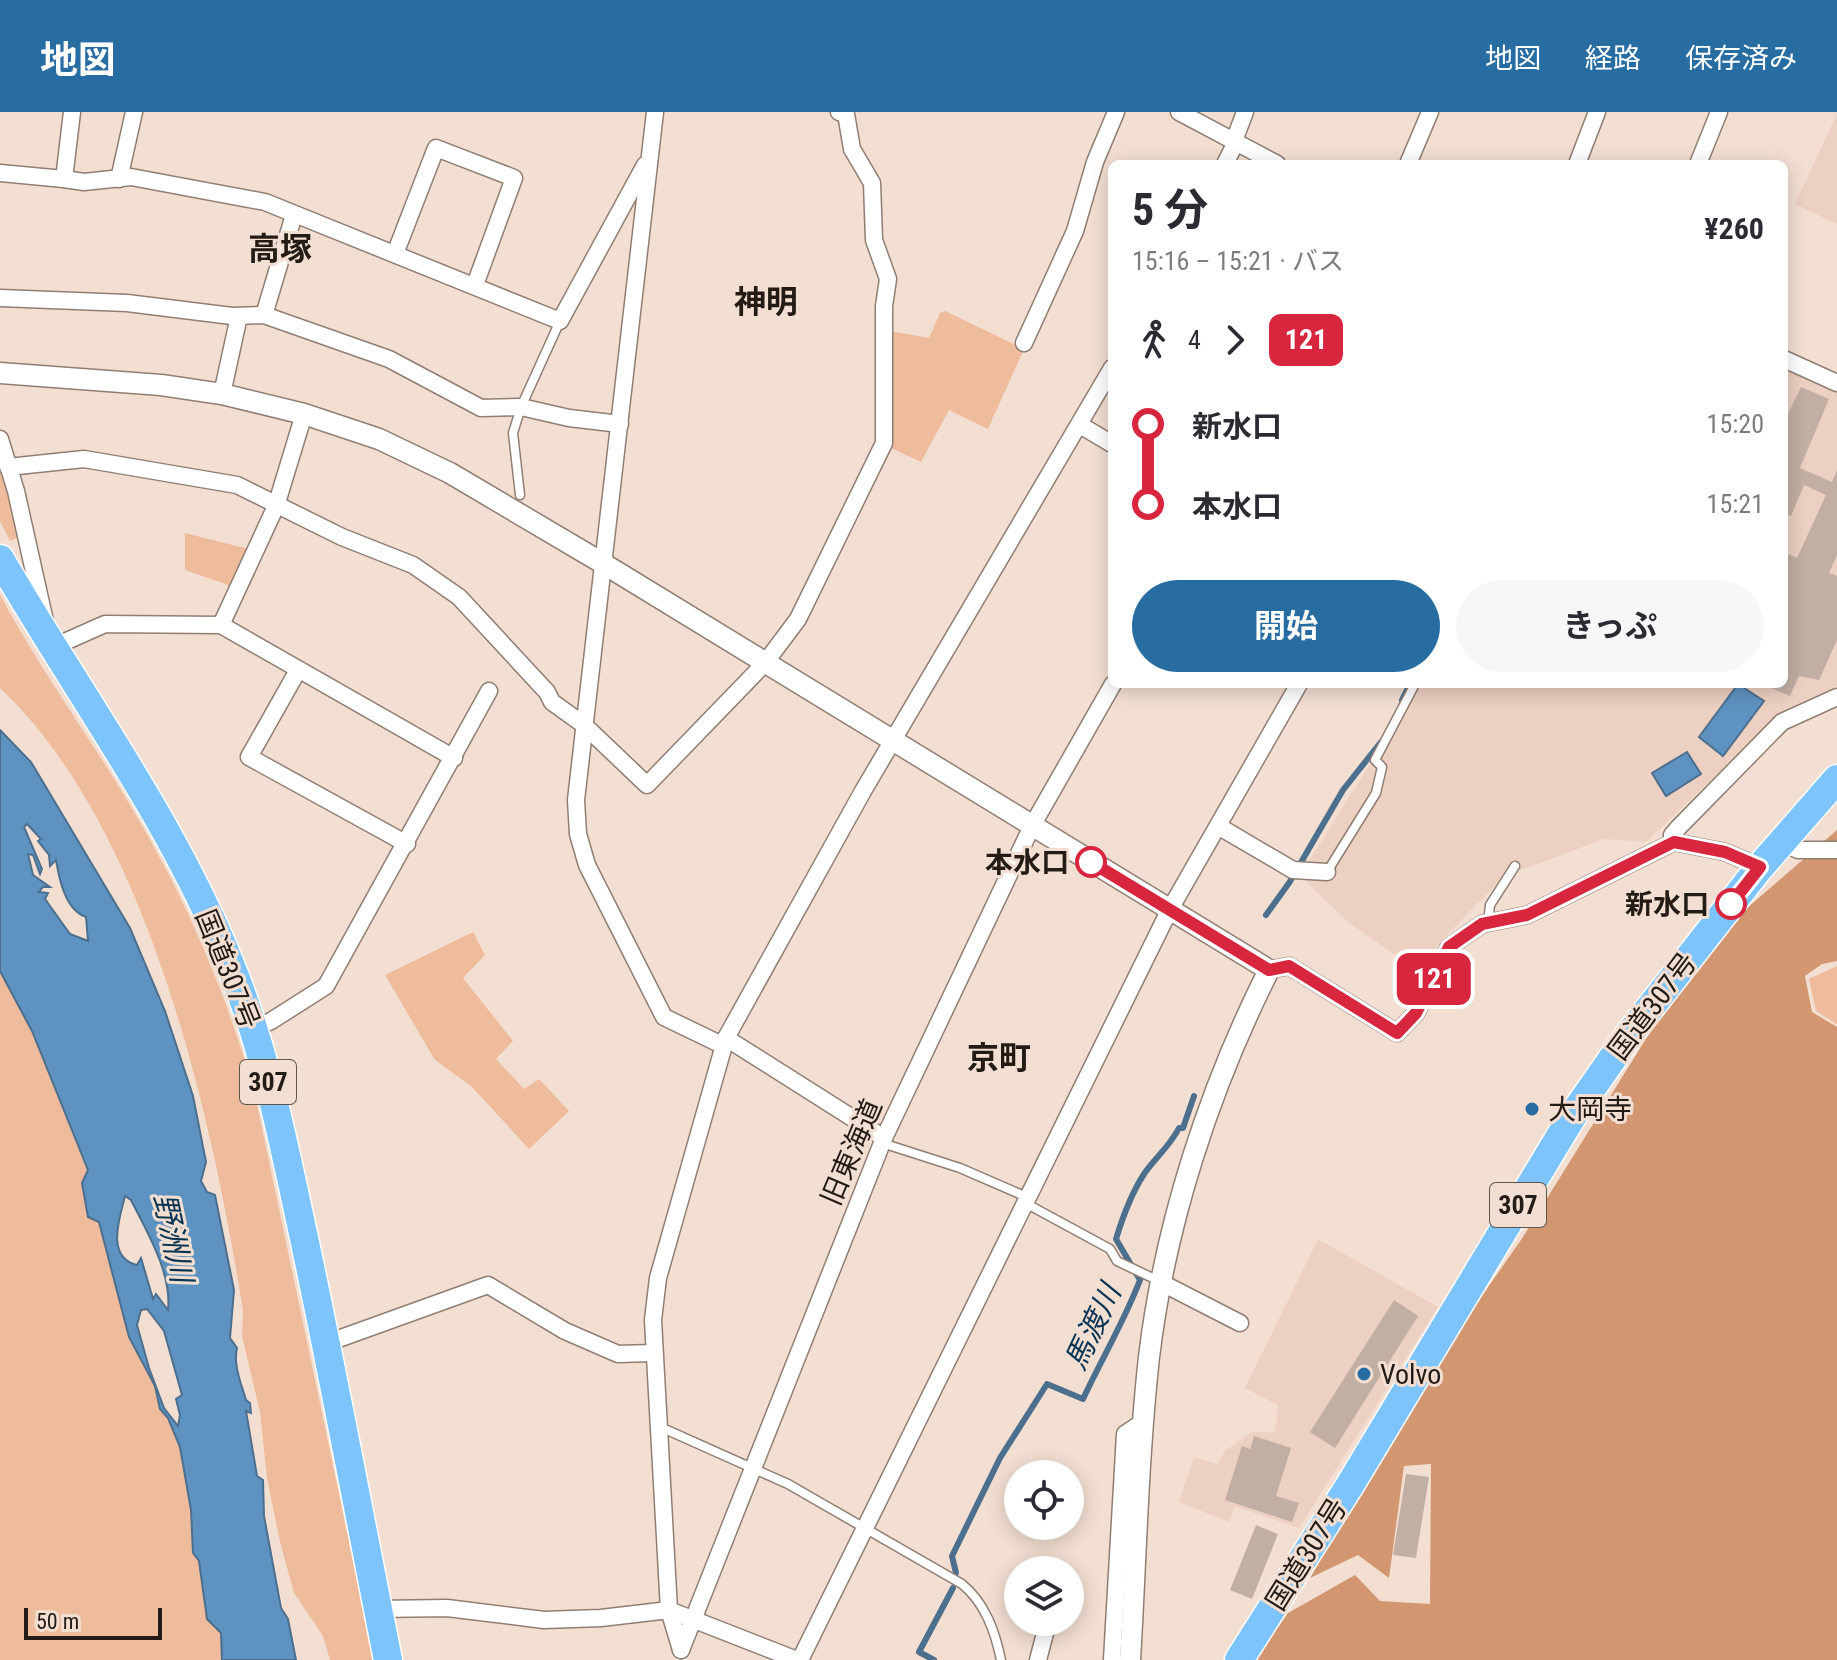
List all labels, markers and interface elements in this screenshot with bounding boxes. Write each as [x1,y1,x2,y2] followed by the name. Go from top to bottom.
[40,38,116,82] text: 地図
[1485,42,1541,75] text: 地図
[1585,42,1641,75] text: 経路
[1685,42,1797,75] text: 保存済み
[1132,184,1208,236] text: 5 分
[1704,211,1764,246] text: ¥260
[248,230,312,268] district label: 高塚
[1132,246,1344,276] text: 15:16 – 15:21 · バス
[734,283,798,321] district label: 神明
[1132,318,1176,362] icon: walk
[1213,318,1257,362] icon: forward
[1285,323,1327,356] text: 121
[1188,325,1201,355] text: 4
[1192,409,1282,444] text: 新水口
[1707,409,1764,439] text: 15:20
[1192,489,1282,524] text: 本水口
[1707,489,1764,519] text: 15:21
[1132,580,1440,672] button: 開始
[1456,580,1764,672] button: きっぷ
[985,846,1069,879] place label: 本水口
[1076,847,1106,877] marker: 本水口
[1625,888,1709,921] place label: 新水口
[1716,889,1746,919] marker: 新水口
[189,905,266,1034] street label: 国道307号
[1601,946,1703,1066] street label: 国道307号
[1388,953,1480,1005] line badge: 121
[1413,962,1455,995] text: 121
[967,1039,1031,1077] district label: 京町
[240,1060,296,1104] road number: 307
[1548,1093,1632,1126] place label: 大岡寺
[814,1094,889,1210] street label: 旧東海道
[1523,1100,1541,1118] marker: 大岡寺
[1490,1183,1546,1227] road number: 307
[147,1190,201,1288] water label: 野洲川
[1058,1276,1129,1375] water label: 馬渡川
[1380,1358,1441,1391] place label: Volvo
[1355,1365,1373,1383] marker: Volvo
[1004,1460,1084,1636] map controls
[1004,1460,1084,1540] button: locate
[1259,1492,1354,1616] street label: 国道307号
[1004,1556,1084,1636] button: layers
[24,1604,162,1640] scale bar
[36,1609,79,1634] text: 50 m

